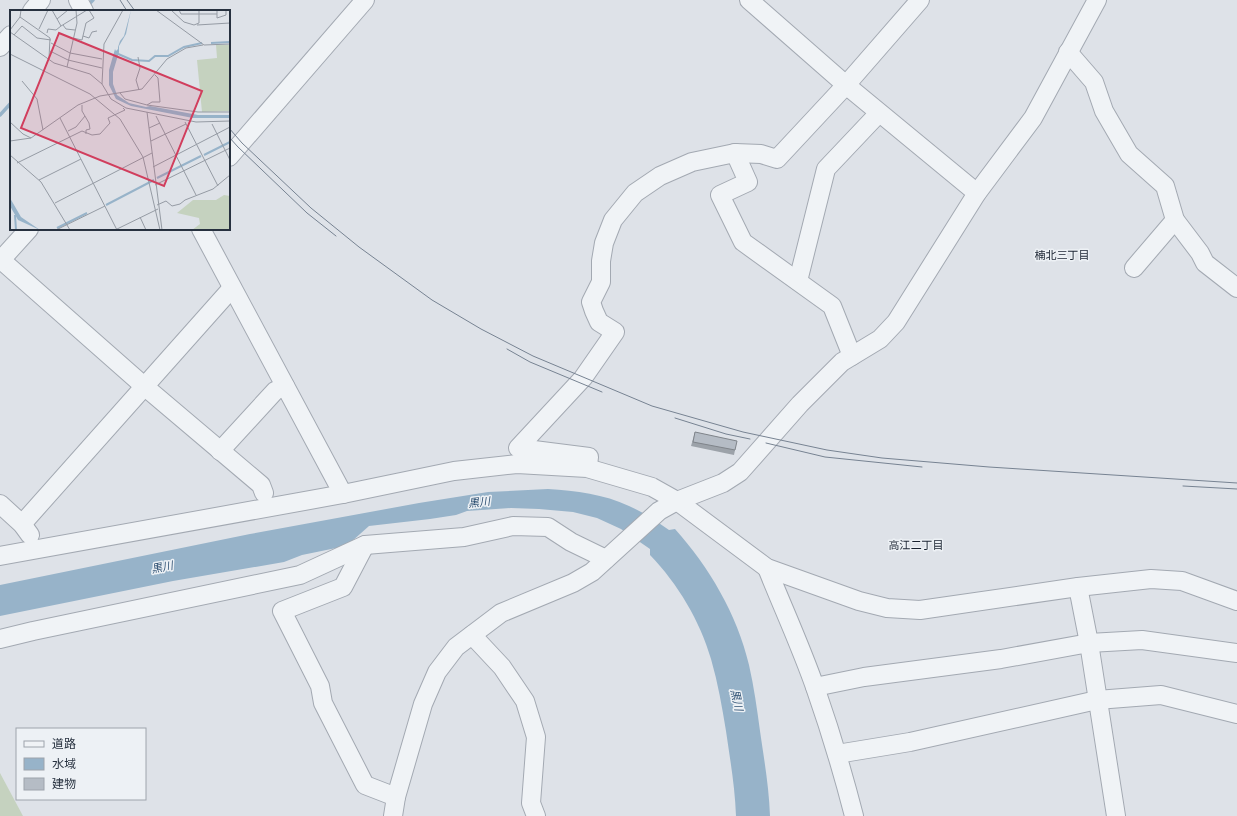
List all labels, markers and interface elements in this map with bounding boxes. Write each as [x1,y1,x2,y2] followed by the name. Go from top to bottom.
[10,10,230,230] inset map
[1035,249,1090,262] district label: 楠北三丁目
[467,495,492,510] water label: 黒川
[889,539,944,552] district label: 高江二丁目
[150,559,175,576] water label: 黒川
[728,688,745,713] water label: 黒川
[16,728,146,800] legend
[52,737,76,752] text: 道路
[52,757,76,772] text: 水域
[52,777,76,792] text: 建物

